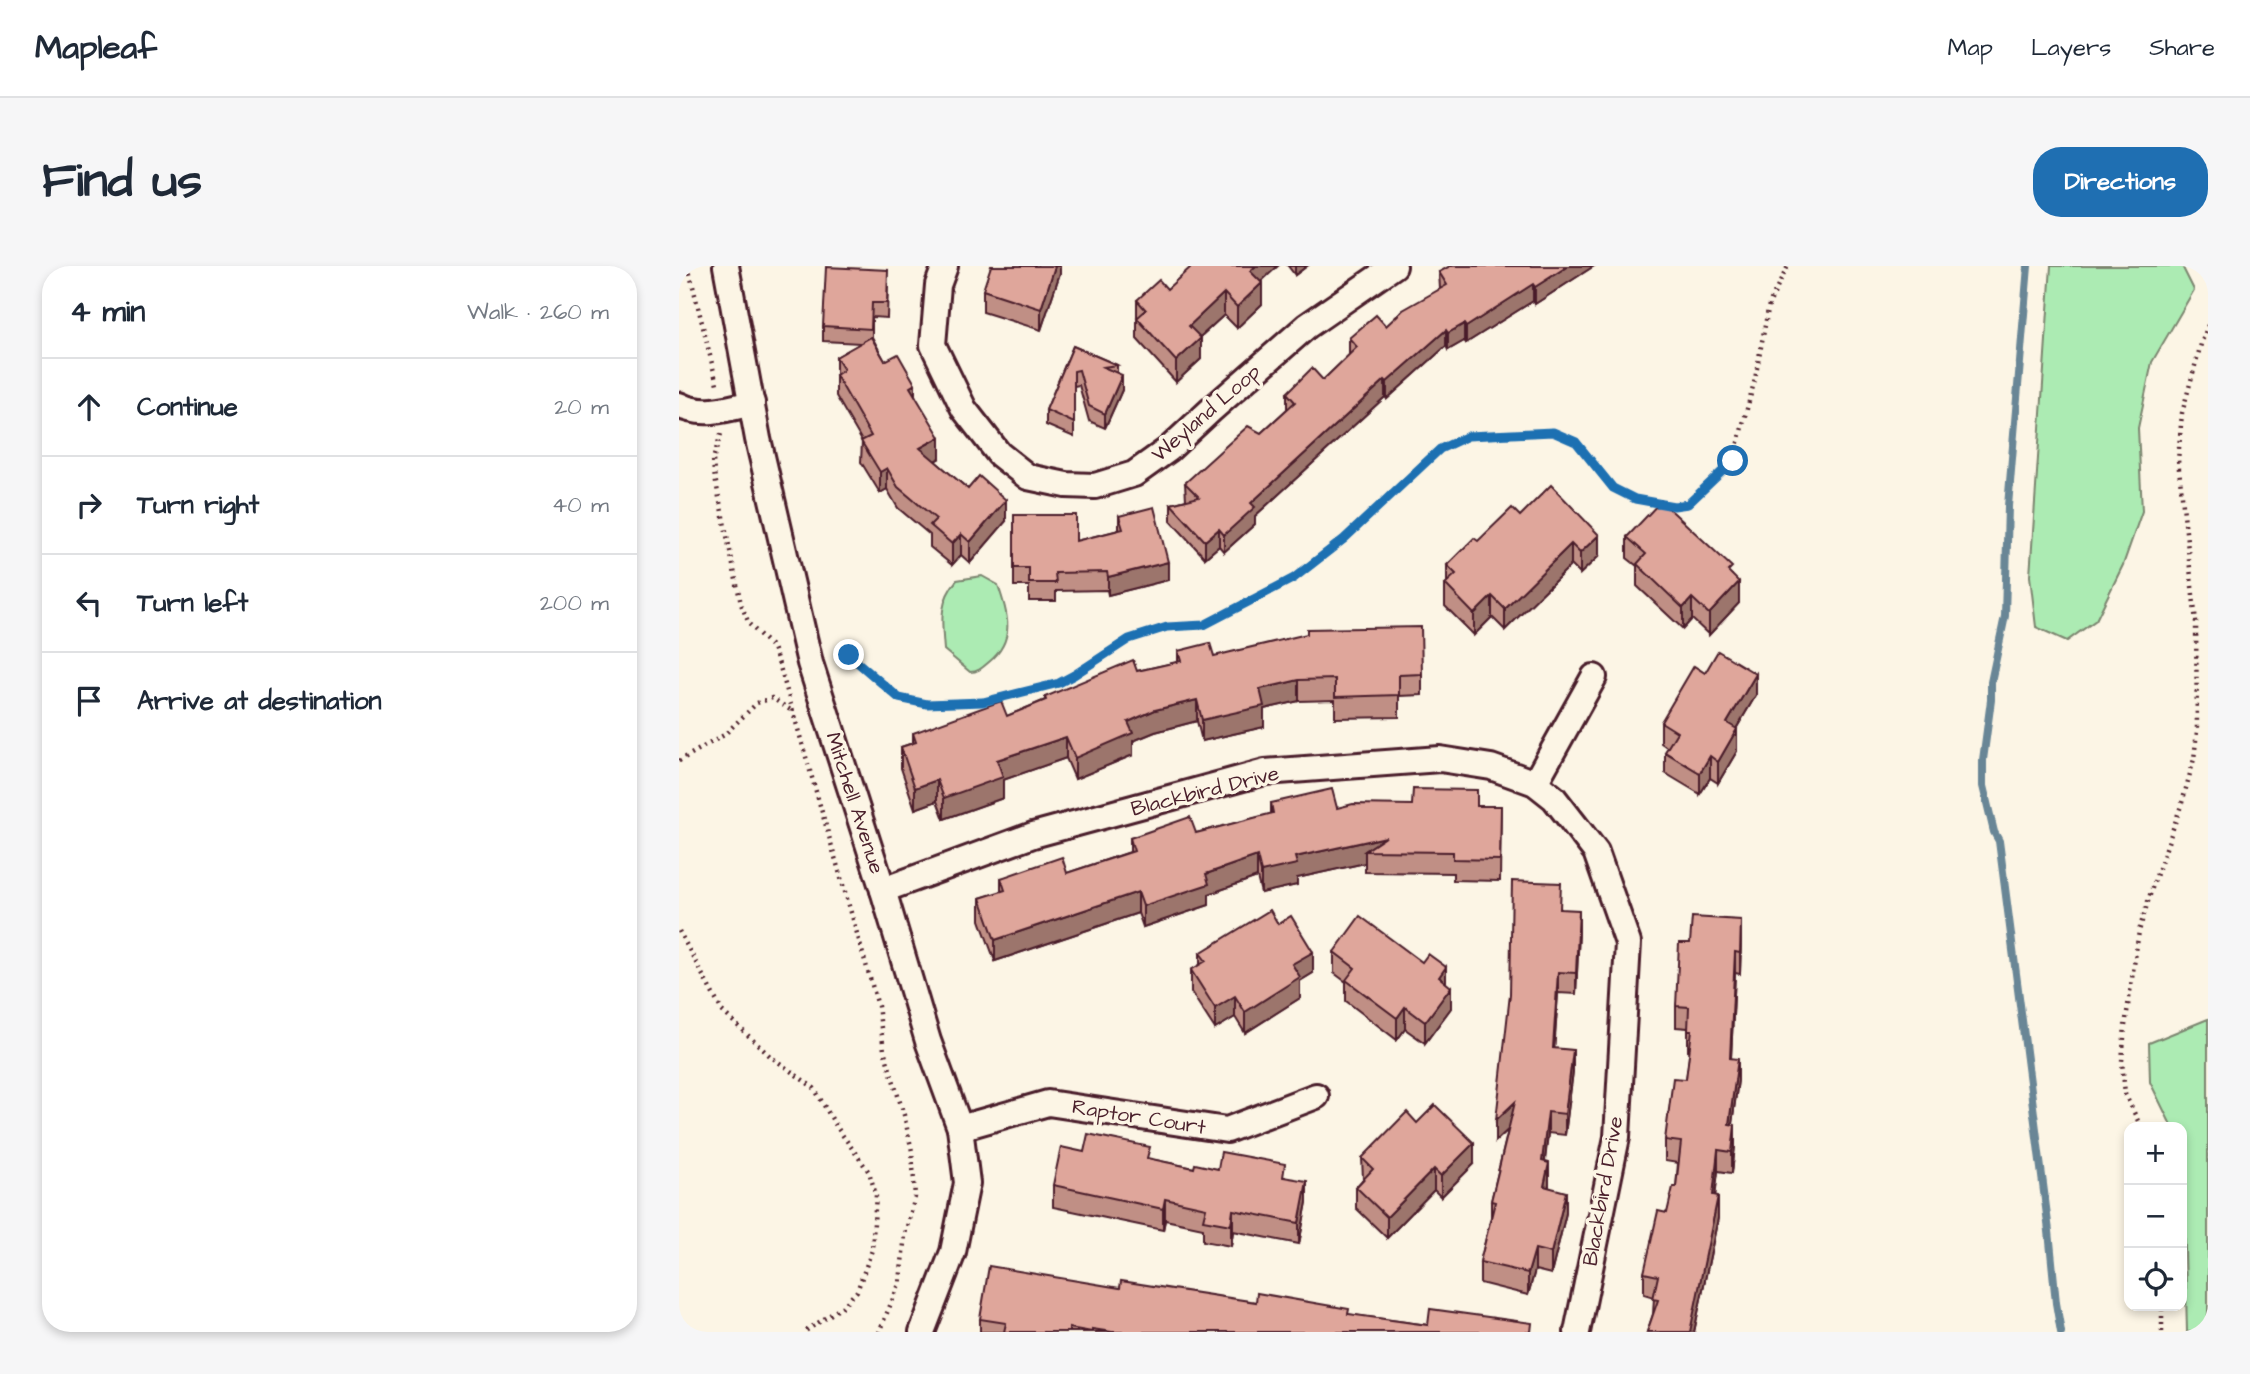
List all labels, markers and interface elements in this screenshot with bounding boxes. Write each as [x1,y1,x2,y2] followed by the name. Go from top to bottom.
[35,25,157,71] text: Mapleaf
[1948,31,1993,65] text: Map
[2031,31,2111,65] text: Layers
[2149,31,2215,65] text: Share
[2033,147,2208,217] button: Directions
[42,148,202,216] text: Find us
[70,291,145,333] text: 4 min
[467,296,609,328] text: Walk · 260 m
[1145,357,1268,470] street label: Weyland Loop
[70,388,108,426] icon: ahead
[137,389,238,425] text: Continue
[554,391,609,423] text: 20 m
[1717,445,1748,476] route start
[70,486,108,524] icon: right
[137,487,259,523] text: Turn right
[552,489,609,521] text: 40 m
[70,584,108,622] icon: left
[137,585,248,621] text: Turn left
[540,587,609,619] text: 200 m
[833,639,864,670] route end
[70,682,108,720] icon: arrive
[137,683,382,719] text: Arrive at destination
[818,728,892,878] street label: Mitchell Avenue
[1128,759,1282,823] street label: Blackbird Drive
[1070,1092,1208,1143] street label: Raptor Court
[1576,1114,1630,1268] street label: Blackbird Drive
[2124,1122,2187,1311] map controls
[2124,1122,2187,1185] button: +
[2124,1185,2187,1248] button: −
[2124,1248,2187,1311] button: locate

